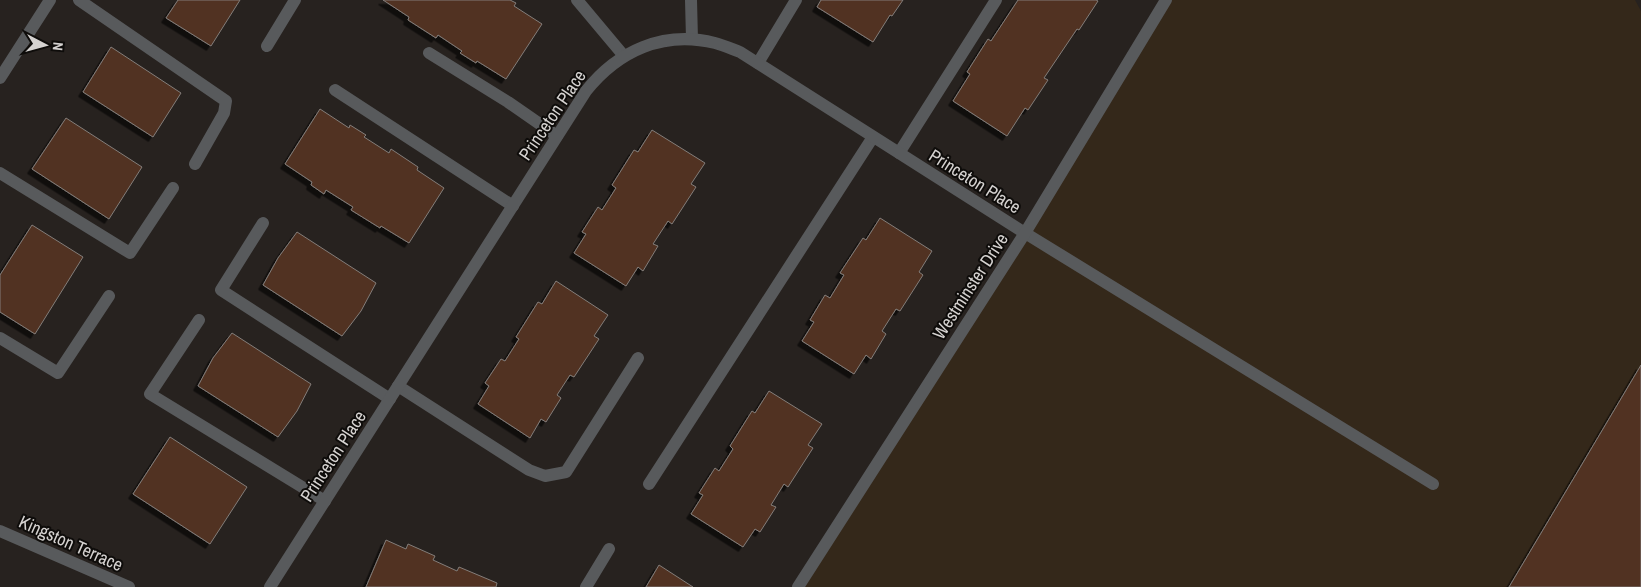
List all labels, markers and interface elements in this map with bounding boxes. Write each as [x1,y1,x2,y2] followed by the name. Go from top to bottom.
[20,20,70,70] north arrow
[49,41,67,51] text: N
[513,65,591,165] street label: Princeton Place
[924,143,1026,219] street label: Princeton Place
[926,228,1014,344] street label: Westminster Drive
[294,405,372,507] street label: Princeton Place
[15,509,127,577] street label: Kingston Terrace

